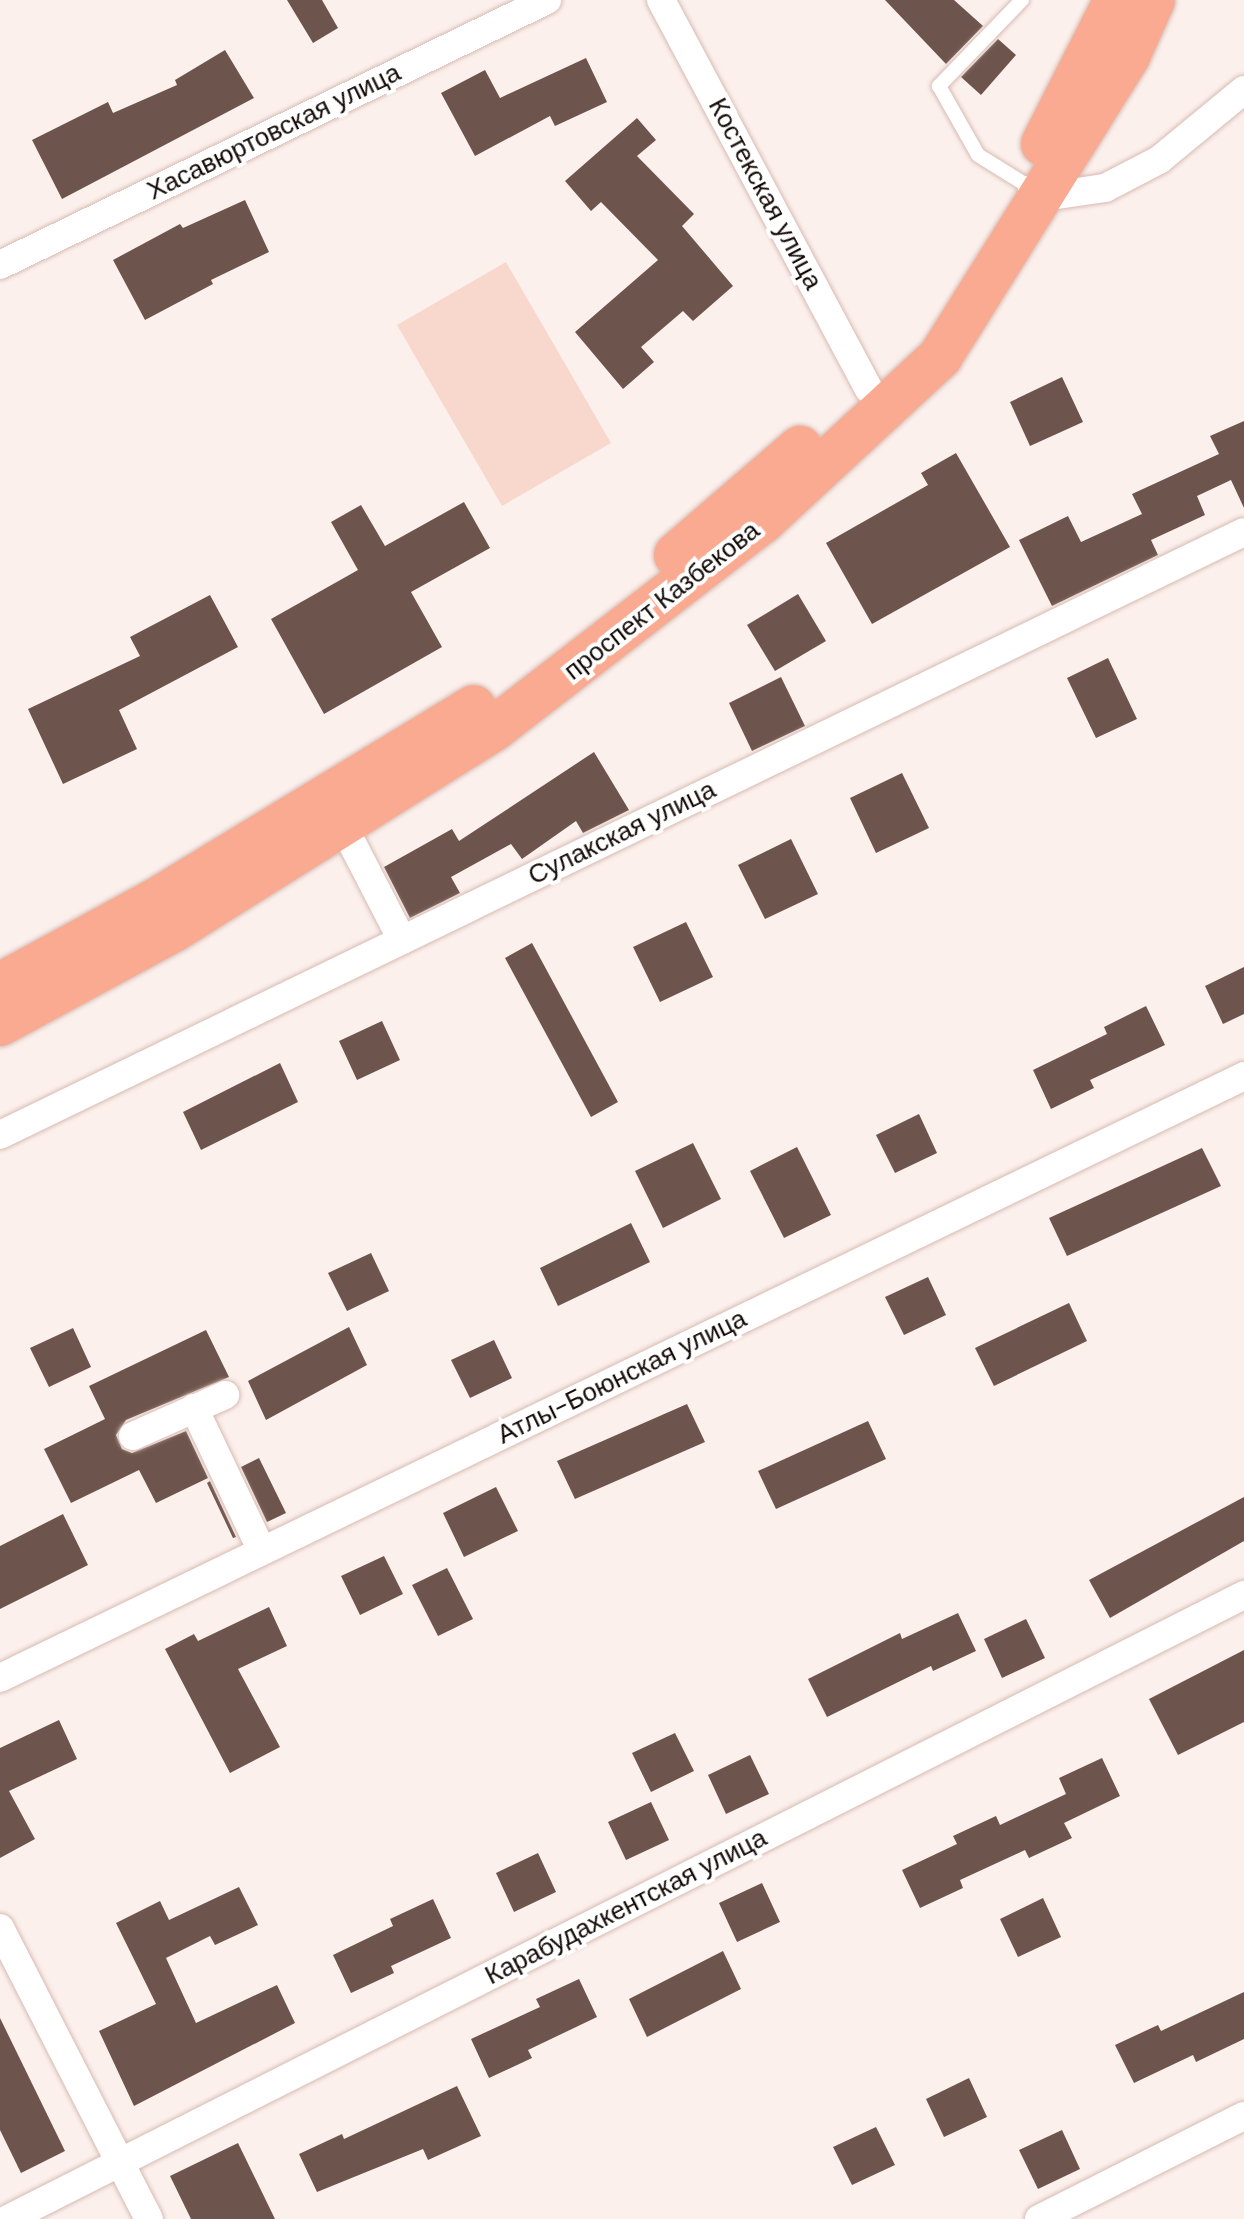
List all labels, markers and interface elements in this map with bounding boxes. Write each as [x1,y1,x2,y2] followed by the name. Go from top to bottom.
[142,57,406,207] street label: Хасавюртовская улица
[701,93,829,295] street label: Костекская улица
[558,515,766,687] street label: проспект Казбекова
[523,774,721,892] street label: Сулакская улица
[492,1303,752,1451] street label: Атлы-Боюнская улица
[480,1822,772,1992] street label: Карабудахкентская улица

